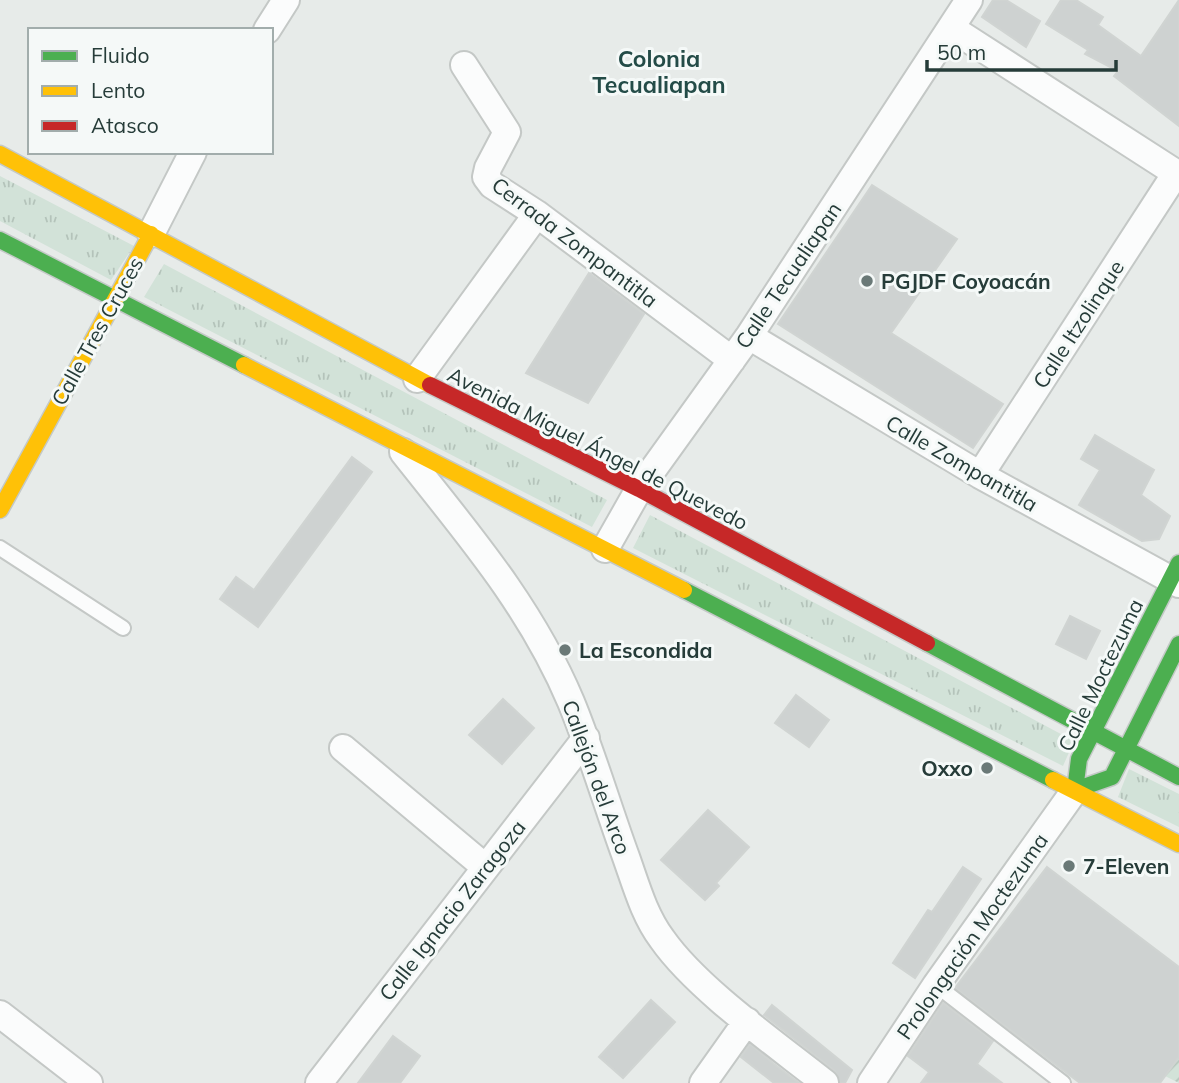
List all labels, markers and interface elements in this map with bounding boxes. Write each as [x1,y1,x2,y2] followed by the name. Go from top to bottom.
[28,28,273,154] legend
[927,28,1116,72] scale bar
[937,39,986,65] text: 50 m
[91,42,150,68] text: Fluido
[592,44,726,99] district label: Colonia Tecualiapan
[91,77,145,103] text: Lento
[91,112,159,138] text: Atasco
[487,171,663,313] street label: Cerrada Zompantitla
[729,197,847,353] street label: Calle Tecualiapan
[46,252,148,410] street label: Calle Tres Cruces
[1027,255,1129,393] street label: Calle Itzolinque
[881,268,1051,294] place label: PGJDF Coyoacán
[859,273,875,289] marker: PGJDF Coyoacán
[444,361,752,535] street label: Avenida Miguel Ángel de Quevedo
[881,409,1043,517] street label: Calle Zompantitla
[1052,594,1148,756] street label: Calle Moctezuma
[579,637,712,663] place label: La Escondida
[557,642,573,658] marker: La Escondida
[557,696,637,858] street label: Callejón del Arco
[921,755,973,781] place label: Oxxo
[979,760,995,776] marker: Oxxo
[373,814,531,1006] street label: Calle Ignacio Zaragoza
[891,828,1053,1044] street label: Prolongación Moctezuma
[1083,853,1170,879] place label: 7-Eleven
[1061,858,1077,874] marker: 7-Eleven

